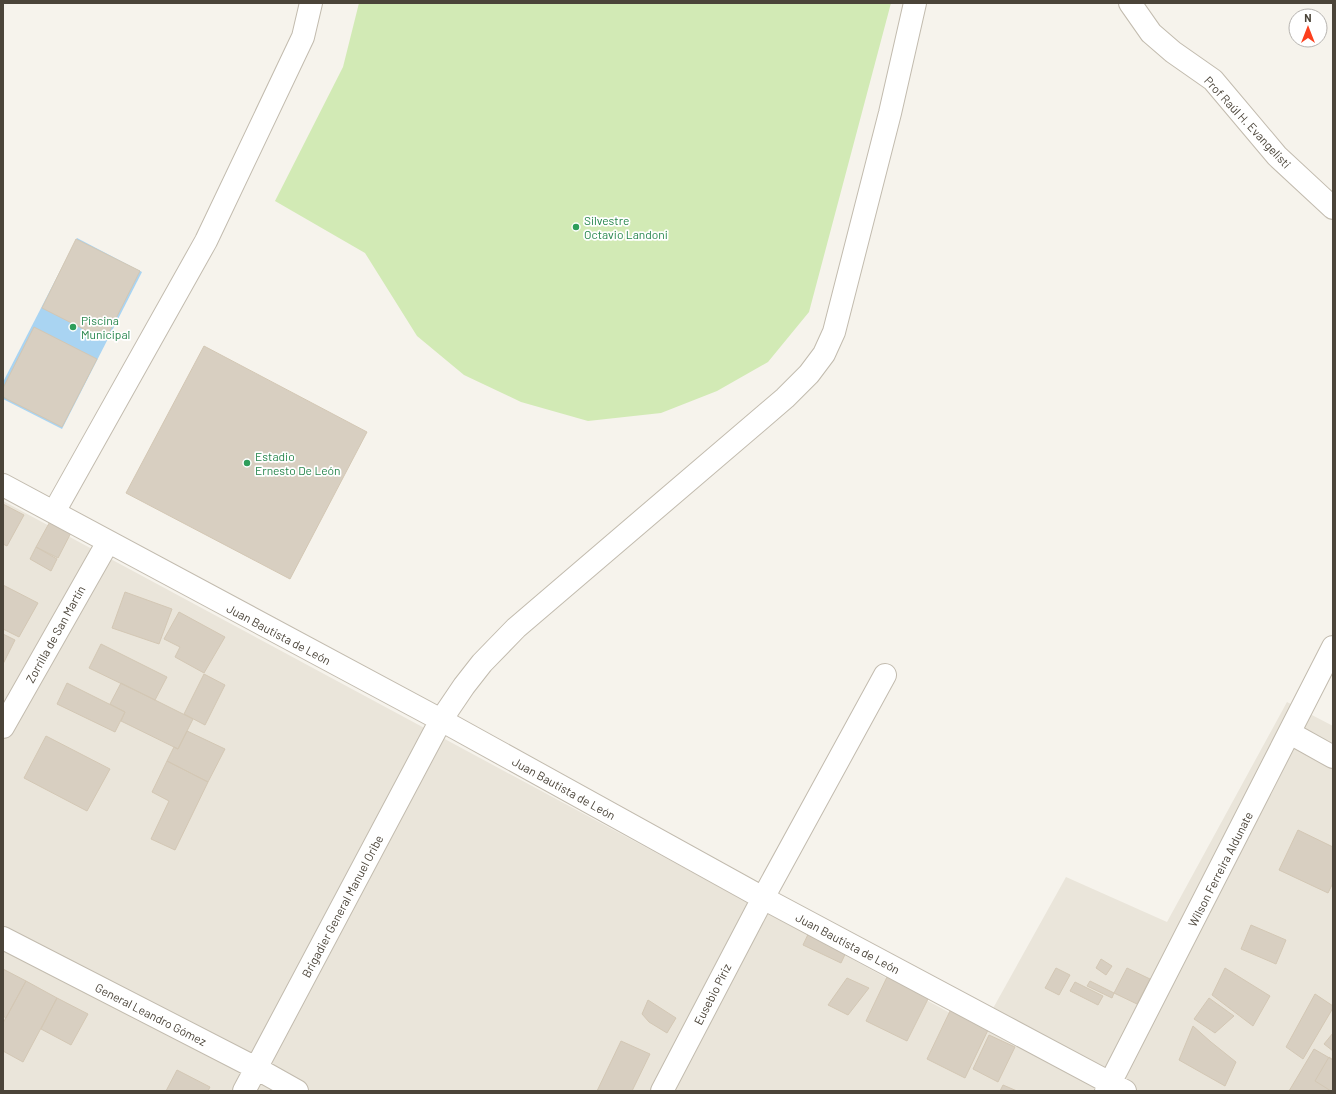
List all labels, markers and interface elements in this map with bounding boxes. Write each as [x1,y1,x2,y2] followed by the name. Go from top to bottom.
[1288,8,1328,48] north arrow
[1304,11,1312,24] text: N
[1202,73,1294,171] street label: Prof Raúl H. Evangelisti
[584,213,668,241] place label: Silvestre Octavio Landoni
[571,222,581,232] marker: Silvestre Octavio Landoni
[81,313,130,341] place label: Piscina Municipal
[68,322,78,332] marker: Piscina Municipal
[255,449,341,477] place label: Estadio Ernesto De León
[242,458,252,468] marker: Estadio Ernesto De León
[22,583,88,685] street label: Zorrilla de San Martín
[225,601,333,667] street label: Juan Bautista de León
[510,754,618,822] street label: Juan Bautista de León
[1185,809,1255,929] street label: Wilson Ferreira Aldunate
[298,832,386,980] street label: Brigadier General Manuel Oribe
[794,910,902,976] street label: Juan Bautista de León
[691,961,733,1027] street label: Eusebio Píriz
[93,980,209,1048] street label: General Leandro Gómez

